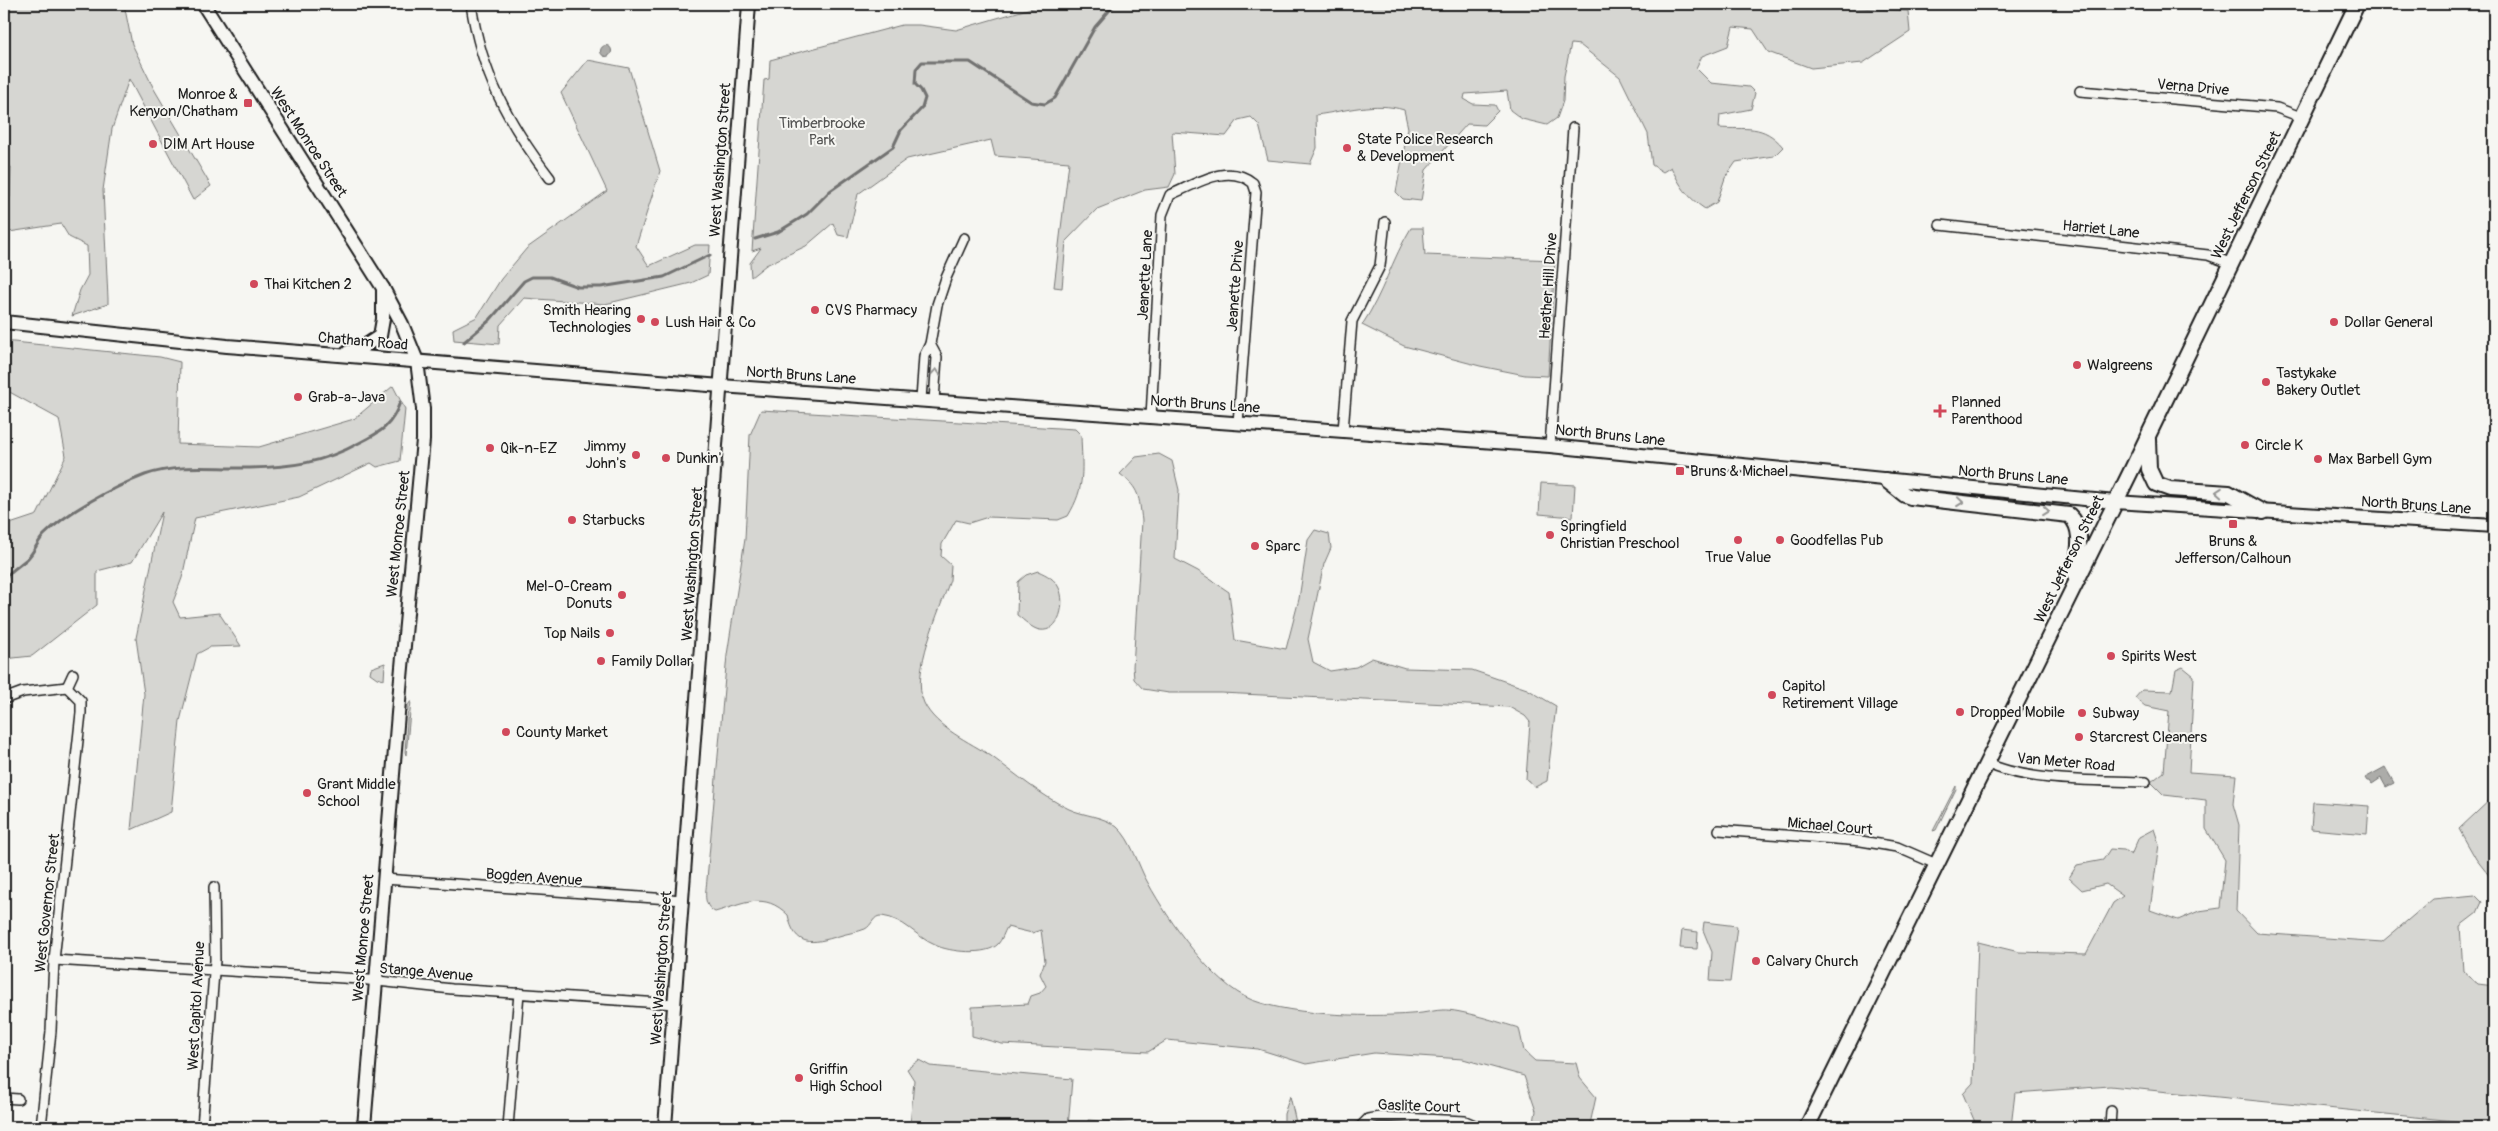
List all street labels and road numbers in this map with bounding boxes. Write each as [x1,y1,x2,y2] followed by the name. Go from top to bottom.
[2156,75,2230,100] street label: Verna Drive
[706,81,735,238] street label: West Washington Street
[266,83,352,202] street label: West Monroe Street
[2207,127,2286,262] street label: West Jefferson Street
[2061,216,2141,243] street label: Harriet Lane
[1134,229,1157,321] street label: Jeanette Lane
[1535,232,1562,340] street label: Heather Hill Drive
[1223,239,1248,332] street label: Jeanette Drive
[317,328,409,355] street label: Chatham Road
[745,362,857,389] street label: North Bruns Lane
[1149,391,1261,418] street label: North Bruns Lane
[1554,420,1666,451] street label: North Bruns Lane
[1957,461,2069,490] street label: North Bruns Lane
[382,469,415,599] street label: West Monroe Street
[678,485,707,642] street label: West Washington Street
[2030,491,2109,626] street label: West Jefferson Street
[2360,492,2472,519] street label: North Bruns Lane
[2016,749,2116,776] street label: Van Meter Road
[1787,813,1874,840] street label: Michael Court
[31,832,64,974] street label: West Governor Street
[485,865,583,890] street label: Bogden Avenue
[348,873,379,1003] street label: West Monroe Street
[647,889,676,1046] street label: West Washington Street
[184,940,209,1071] street label: West Capitol Avenue
[378,959,474,986] street label: Stange Avenue
[1377,1096,1462,1117] street label: Gaslite Court

